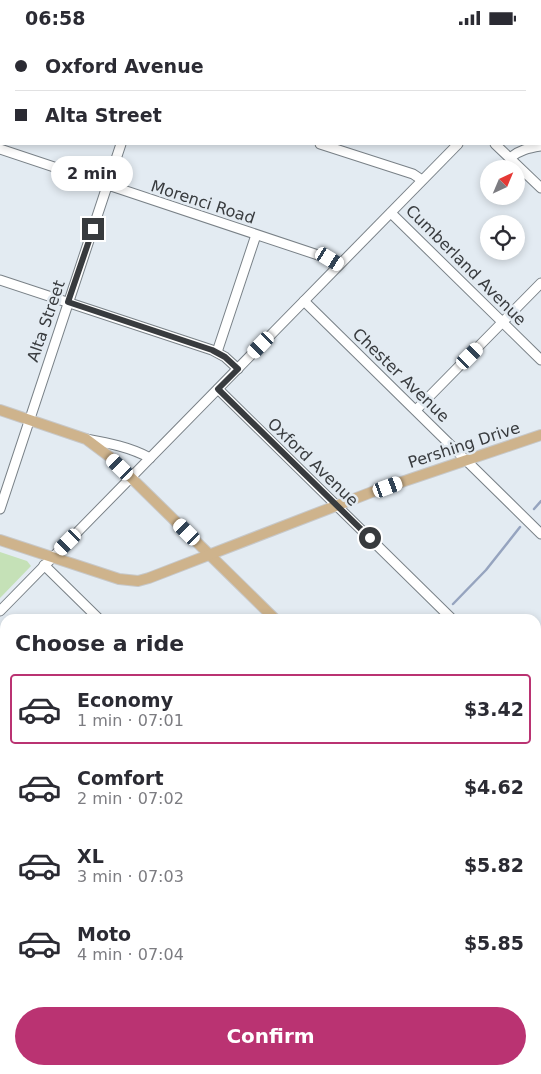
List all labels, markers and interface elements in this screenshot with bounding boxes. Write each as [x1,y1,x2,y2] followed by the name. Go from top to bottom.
[25,7,85,29] text: 06:58
[45,55,204,77] text: Oxford Avenue
[45,104,162,126] text: Alta Street
[52,156,134,191] callout: 2 min
[480,160,525,205] north arrow
[480,160,525,260] map controls
[67,164,117,183] text: 2 min
[149,176,257,228] street label: Morenci Road
[402,201,530,329] street label: Cumberland Avenue
[480,215,525,260] button: locate
[82,218,104,240] route end
[313,245,346,273] car
[23,278,69,364] street label: Alta Street
[349,324,453,426] street label: Chester Avenue
[245,329,276,361] car
[454,340,485,372] car
[264,414,362,510] street label: Oxford Avenue
[406,418,522,472] street label: Pershing Drive
[103,451,136,483] car
[371,475,404,499] car
[171,516,202,548] car
[52,526,83,558] car
[359,527,381,549] route start
[15,631,184,656] text: Choose a ride
[17,687,62,732] icon: car
[77,689,173,711] text: Economy
[464,698,524,720] text: $3.42
[77,711,184,730] text: 1 min · 07:01
[17,765,62,810] icon: car
[77,767,164,789] text: Comfort
[464,776,524,798] text: $4.62
[77,789,184,808] text: 2 min · 07:02
[17,843,62,888] icon: car
[77,845,104,867] text: XL
[464,854,524,876] text: $5.82
[77,867,184,886] text: 3 min · 07:03
[17,921,62,966] icon: car
[77,923,131,945] text: Moto
[464,932,524,954] text: $5.85
[77,945,184,964] text: 4 min · 07:04
[15,1007,526,1065] button: Confirm

